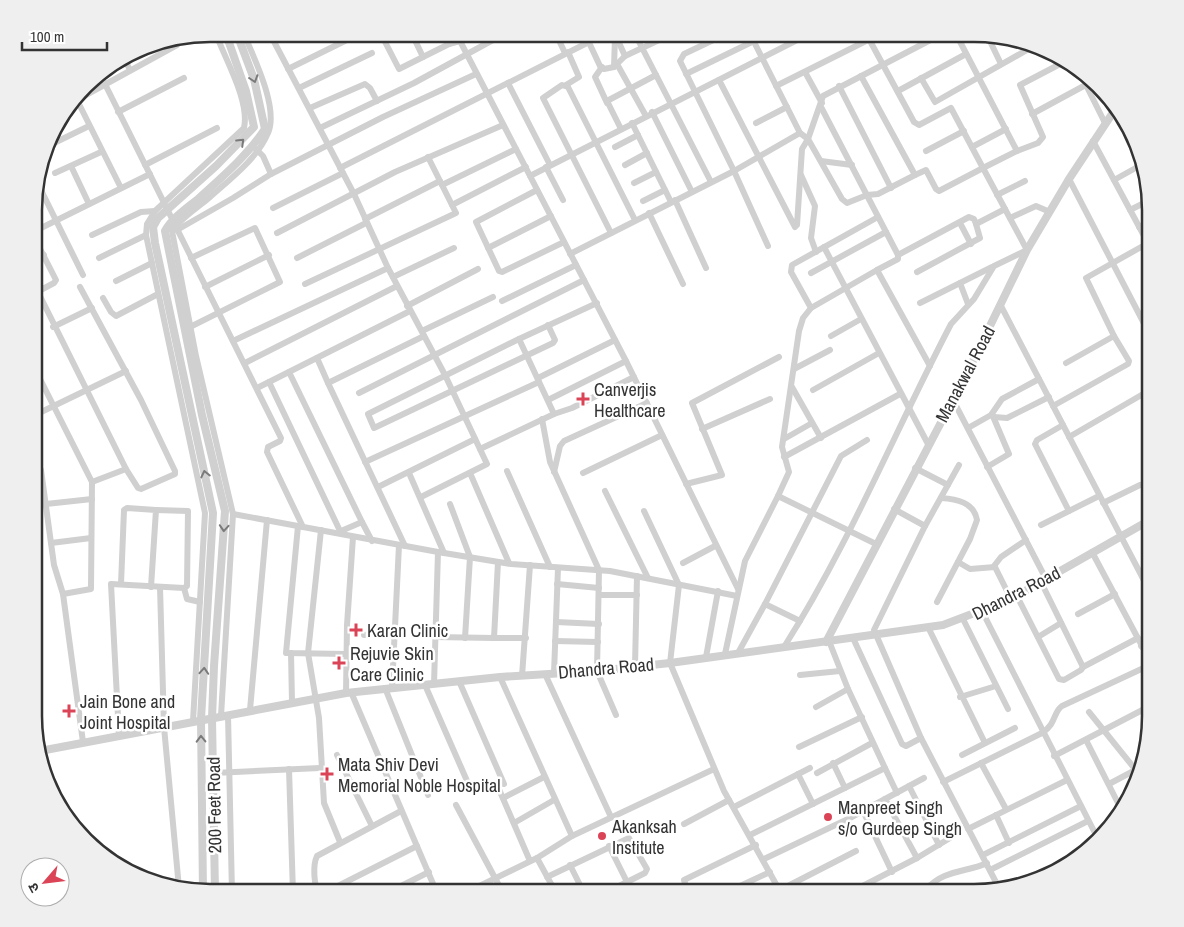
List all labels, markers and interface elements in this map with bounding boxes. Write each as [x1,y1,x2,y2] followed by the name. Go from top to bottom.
[22,20,108,52] scale bar
[30,26,64,47] text: 100 m
[248,75,258,83] one-way arrow
[235,139,244,148] one-way arrow
[929,321,1001,427] street label: Manakwal Road
[594,377,665,423] place label: Canverjis Healthcare
[576,392,590,406] marker: Canverjis Healthcare
[200,470,211,479] one-way arrow
[219,524,230,532] one-way arrow
[968,560,1064,626] street label: Dhandra Road
[367,618,448,643] place label: Karan Clinic
[349,623,363,637] marker: Karan Clinic
[350,641,434,687] place label: Rejuvie Skin Care Clinic
[557,651,655,685] street label: Dhandra Road
[332,656,346,670] marker: Rejuvie Skin Care Clinic
[198,667,209,675] one-way arrow
[80,689,175,735] place label: Jain Bone and Joint Hospital
[62,704,76,718] marker: Jain Bone and Joint Hospital
[196,735,206,742] one-way arrow
[338,752,500,798] place label: Mata Shiv Devi Memorial Noble Hospital
[201,756,227,854] street label: 200 Feet Road
[320,767,334,781] marker: Mata Shiv Devi Memorial Noble Hospital
[838,795,962,841] place label: Manpreet Singh s/o Gurdeep Singh
[822,811,834,823] marker: Manpreet Singh s/o Gurdeep Singh
[611,814,677,860] place label: Akanksah Institute
[596,830,608,842] marker: Akanksah Institute
[20,857,70,907] north arrow
[23,880,43,896] text: उ

